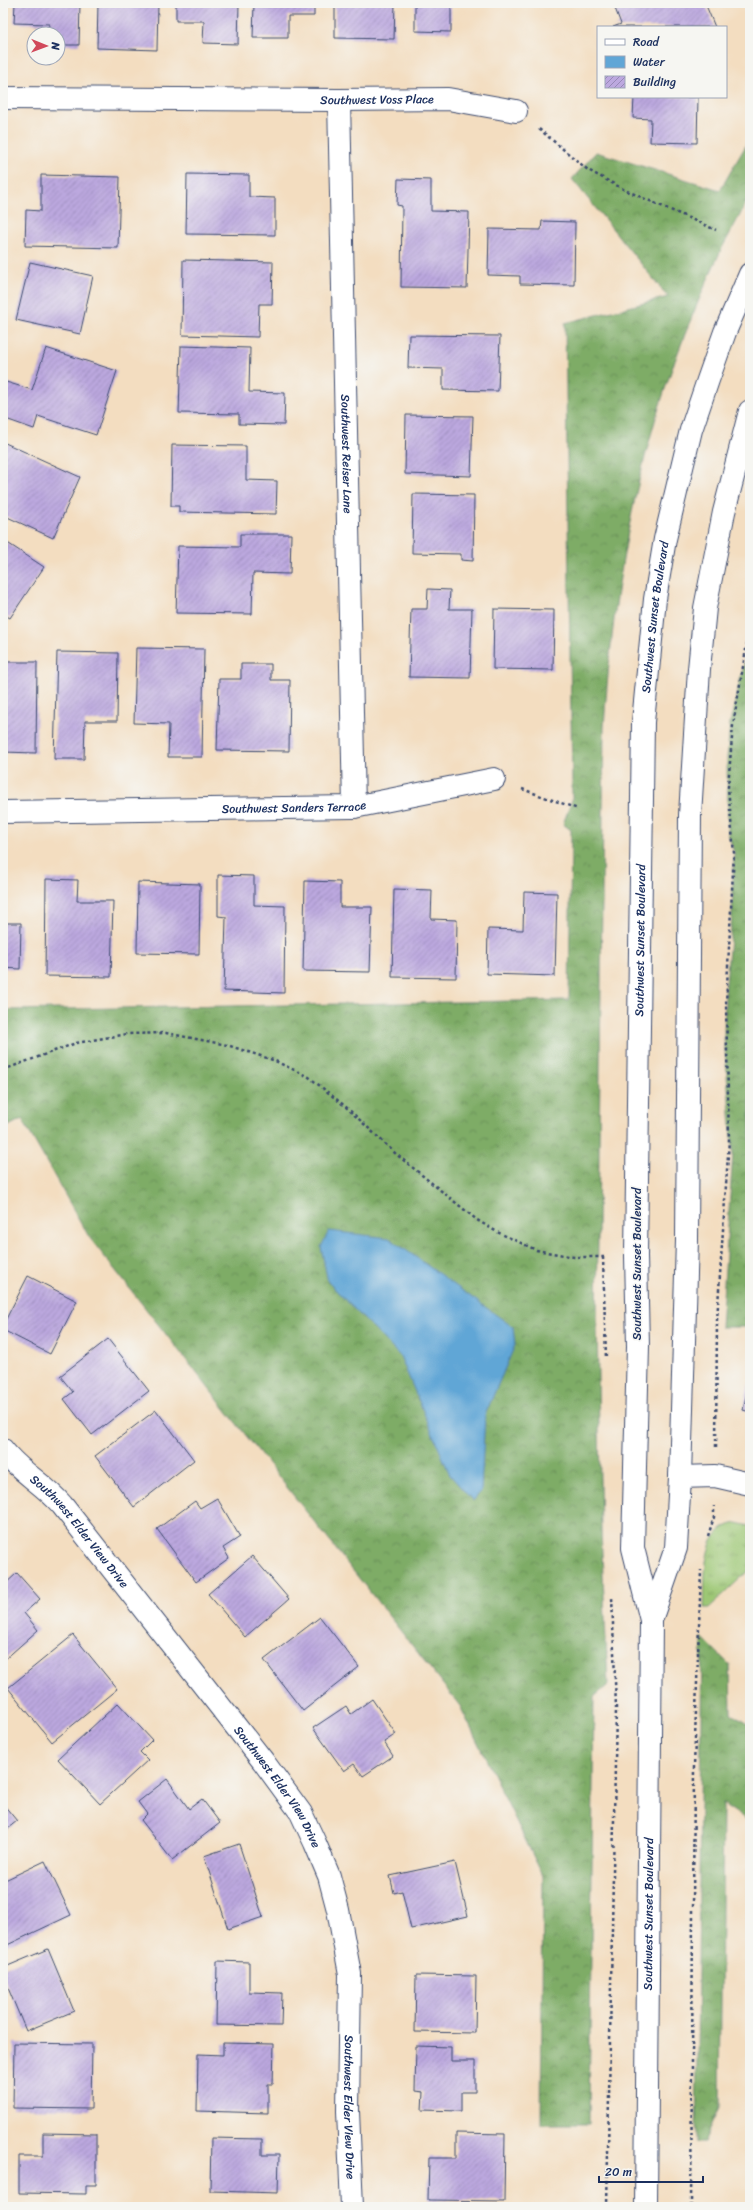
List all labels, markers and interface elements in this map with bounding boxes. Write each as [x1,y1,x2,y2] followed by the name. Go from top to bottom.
[26,26,66,66] north arrow
[597,26,727,98] legend
[633,31,660,53] text: Road
[46,41,65,51] text: N
[633,51,666,73] text: Water
[633,71,676,93] text: Building
[320,88,434,111] street label: Southwest Voss Place
[334,394,359,514] street label: Southwest Reiser Lane
[635,539,676,694] street label: Southwest Sunset Boulevard
[221,794,368,820] street label: Southwest Sanders Terrace
[628,863,652,1017] street label: Southwest Sunset Boulevard
[626,1187,648,1340] street label: Southwest Sunset Boulevard
[25,1469,135,1593] street label: Southwest Elder View Drive
[228,1721,327,1851] street label: Southwest Elder View Drive
[637,1837,660,1990] street label: Southwest Sunset Boulevard
[337,2035,362,2180] street label: Southwest Elder View Drive
[599,2158,703,2184] scale bar
[605,2161,632,2183] text: 20 m

